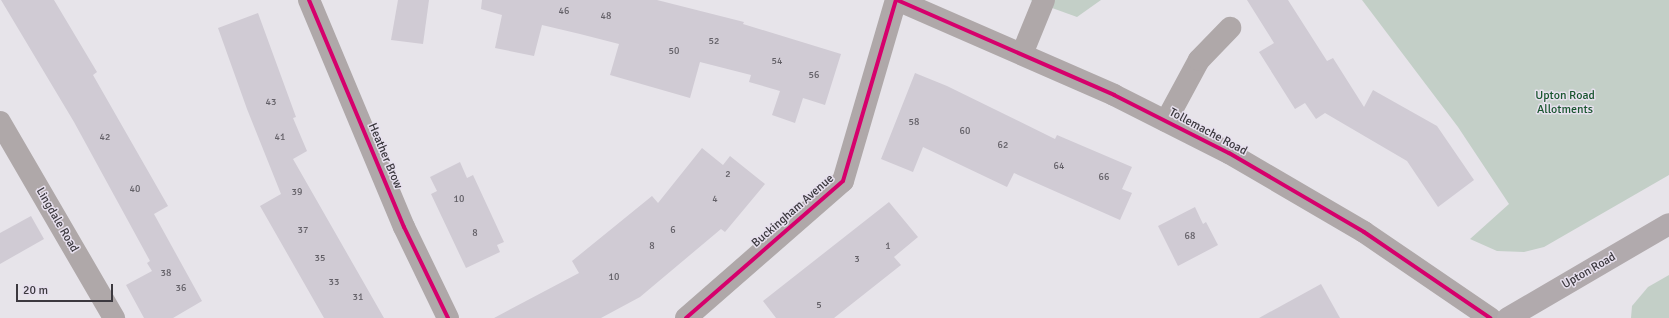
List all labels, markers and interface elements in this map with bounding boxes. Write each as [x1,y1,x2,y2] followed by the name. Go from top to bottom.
[559,6,569,18] house number: 46
[601,11,611,23] house number: 48
[709,36,719,48] house number: 52
[669,46,679,58] house number: 50
[772,56,782,68] house number: 54
[809,70,819,82] house number: 56
[1535,89,1595,117] park label: Upton Road Allotments
[266,97,276,109] house number: 43
[1167,105,1249,159] street label: Tollemache Road
[909,117,919,129] house number: 58
[365,121,405,191] street label: Heather Brow
[960,126,970,138] house number: 60
[100,132,110,144] house number: 42
[275,132,285,144] house number: 41
[998,140,1008,152] house number: 62
[1054,161,1064,173] house number: 64
[725,169,731,181] house number: 2
[749,171,837,251] street label: Buckingham Avenue
[1099,172,1109,184] house number: 66
[130,184,140,196] house number: 40
[33,185,81,255] street label: Lingdale Road
[292,187,302,199] house number: 39
[454,194,464,206] house number: 10
[712,194,718,206] house number: 4
[298,225,308,237] house number: 37
[670,225,676,237] house number: 6
[472,228,478,240] house number: 8
[1185,231,1195,243] house number: 68
[649,241,655,253] house number: 8
[885,241,891,253] house number: 1
[1560,250,1618,292] street label: Upton Road
[315,253,325,265] house number: 35
[854,254,860,266] house number: 3
[161,268,171,280] house number: 38
[609,272,619,284] house number: 10
[18,276,115,302] scale bar
[329,277,339,289] house number: 33
[23,283,48,298] text: 20 m
[176,283,186,295] house number: 36
[353,292,363,304] house number: 31
[816,300,822,312] house number: 5

